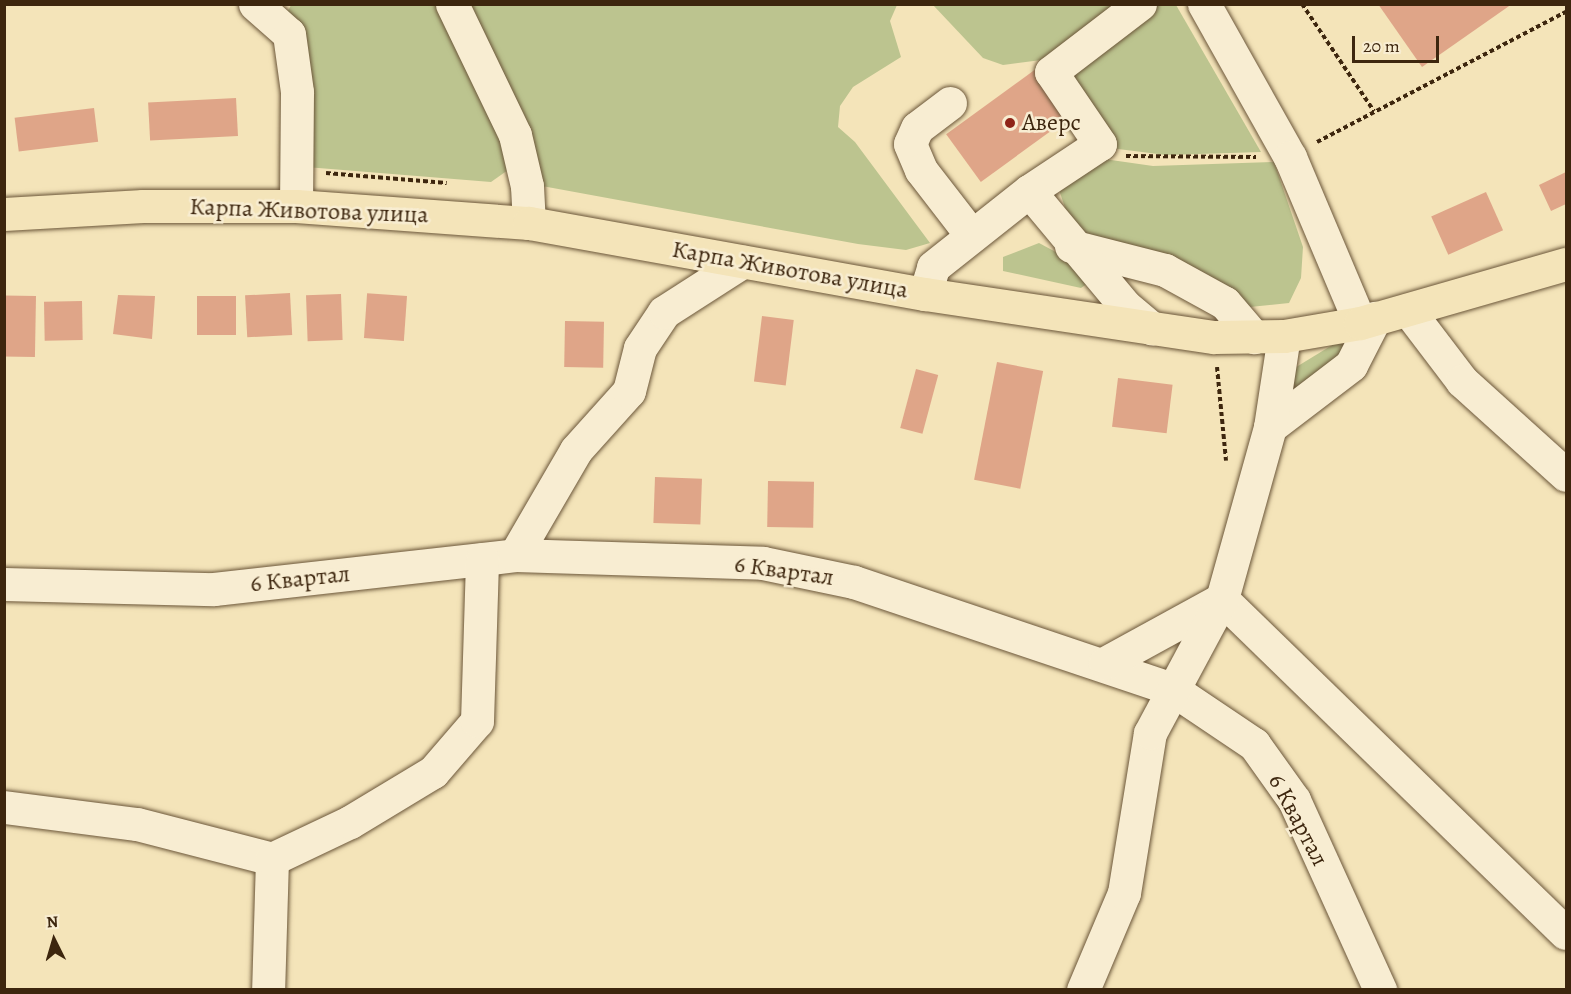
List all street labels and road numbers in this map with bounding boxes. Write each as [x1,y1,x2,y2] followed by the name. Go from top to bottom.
[189,192,429,230] street label: Карпа Животова улица
[670,235,910,305] street label: Карпа Животова улица
[733,550,835,592] street label: 6 Квартал
[249,559,351,599] street label: 6 Квартал
[1262,769,1334,871] street label: 6 Квартал

